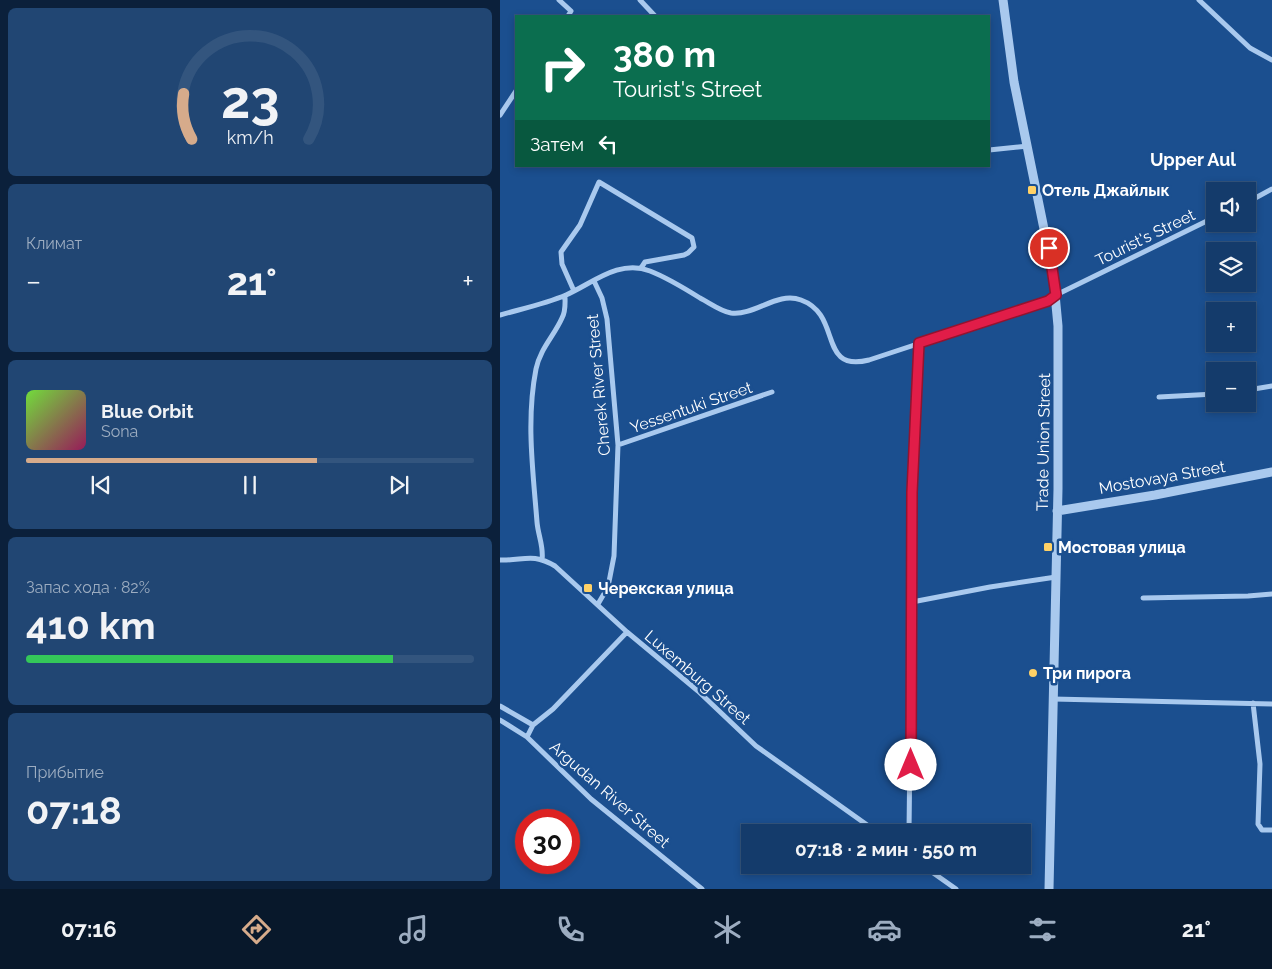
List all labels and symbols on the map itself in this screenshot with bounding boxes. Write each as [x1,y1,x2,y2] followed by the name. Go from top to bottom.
[1150,149,1236,170] district label: Upper Aul
[1042,181,1170,200] place label: Отель Джайлык
[1026,184,1038,196] marker: Отель Джайлык
[1092,205,1199,270] street label: Tourist's Street
[1028,227,1070,269] pin
[583,313,614,457] street label: Cherek River Street
[1033,372,1054,511] street label: Trade Union Street
[628,377,755,437] street label: Yessentuki Street
[1097,457,1227,498] street label: Mostovaya Street
[1058,538,1186,557] place label: Мостовая улица
[1042,541,1054,553] marker: Мостовая улица
[598,579,734,598] place label: Черекская улица
[582,582,594,594] marker: Черекская улица
[641,626,755,729] street label: Luxemburg Street
[1043,664,1131,683] place label: Три пирога
[1027,667,1039,679] marker: Три пирога
[546,737,674,852] street label: Argudan River Street
[884,738,936,790] position arrow
[515,809,580,874] speed limit sign: 30

